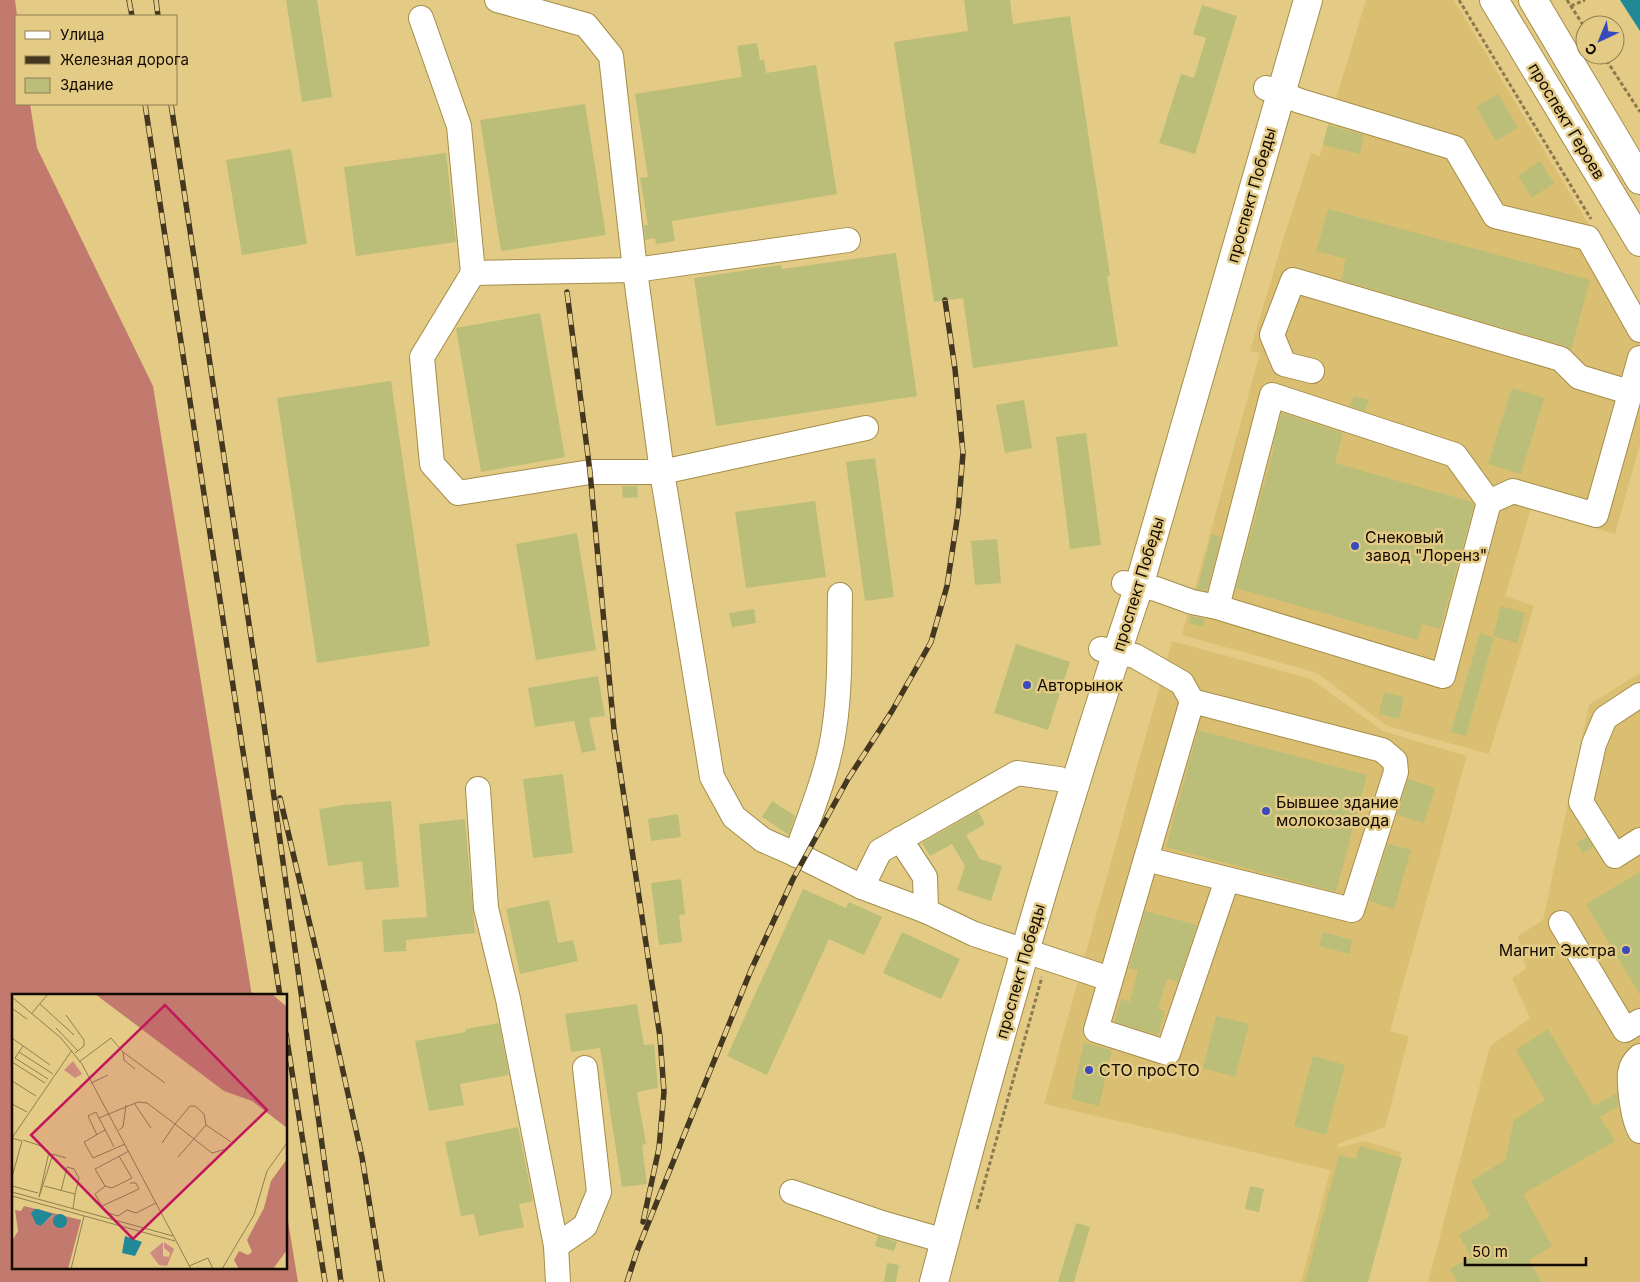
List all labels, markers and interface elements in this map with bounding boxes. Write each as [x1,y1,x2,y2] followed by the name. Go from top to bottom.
[15,15,178,105] legend
[1575,15,1625,65] north arrow
[60,25,104,44] text: Улица
[1581,40,1600,59] text: С
[60,50,189,69] text: Железная дорога
[1524,59,1610,183] street label: проспект Героев
[60,75,114,94] text: Здание
[1222,125,1280,265] street label: проспект Победы
[1108,514,1168,654] street label: проспект Победы
[1365,527,1487,565] place label: Снековый завод "Лоренз"
[1349,540,1361,552] marker: Снековый завод "Лоренз"
[1037,675,1123,695] place label: Авторынок
[1021,679,1033,691] marker: Авторынок
[1276,792,1399,830] place label: Бывшее здание молокозавода
[1260,805,1272,817] marker: Бывшее здание молокозавода
[991,901,1049,1041] street label: проспект Победы
[1499,940,1616,960] place label: Магнит Экстра
[1620,944,1632,956] marker: Магнит Экстра
[12,994,288,1270] inset map
[1099,1060,1200,1080] place label: СТО проСТО
[1083,1064,1095,1076] marker: СТО проСТО
[1465,1234,1586,1266] scale bar
[1472,1242,1508,1261] text: 50 m

